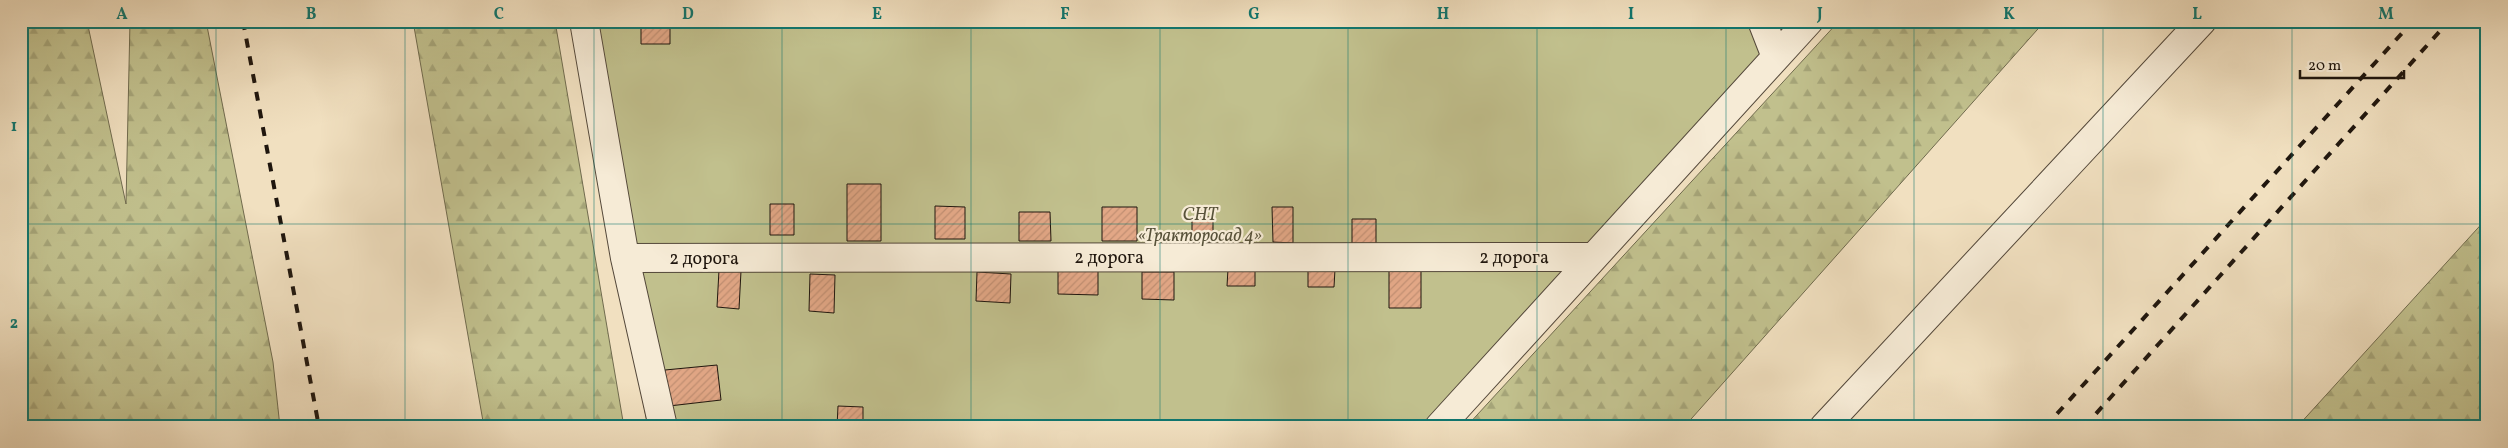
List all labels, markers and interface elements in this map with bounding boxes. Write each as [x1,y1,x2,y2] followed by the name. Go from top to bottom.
[116,4,128,26] text: A
[306,4,317,26] text: B
[494,4,504,26] text: C
[682,4,694,26] text: D
[872,4,882,26] text: E
[1060,4,1070,26] text: F
[1248,4,1260,26] text: G
[1437,4,1449,26] text: H
[1628,4,1634,26] text: I
[1816,4,1823,26] text: J
[2003,4,2015,26] text: K
[2192,4,2202,26] text: L
[2378,4,2394,26] text: M
[2300,48,2404,80] scale bar
[2308,56,2341,77] text: 20 m
[11,116,17,138] text: 1
[1138,203,1262,249] park label: СНТ «Тракторосад 4»
[1074,246,1144,271] street label: 2 дорога
[1479,246,1549,271] street label: 2 дорога
[669,247,739,272] street label: 2 дорога
[10,313,18,335] text: 2

